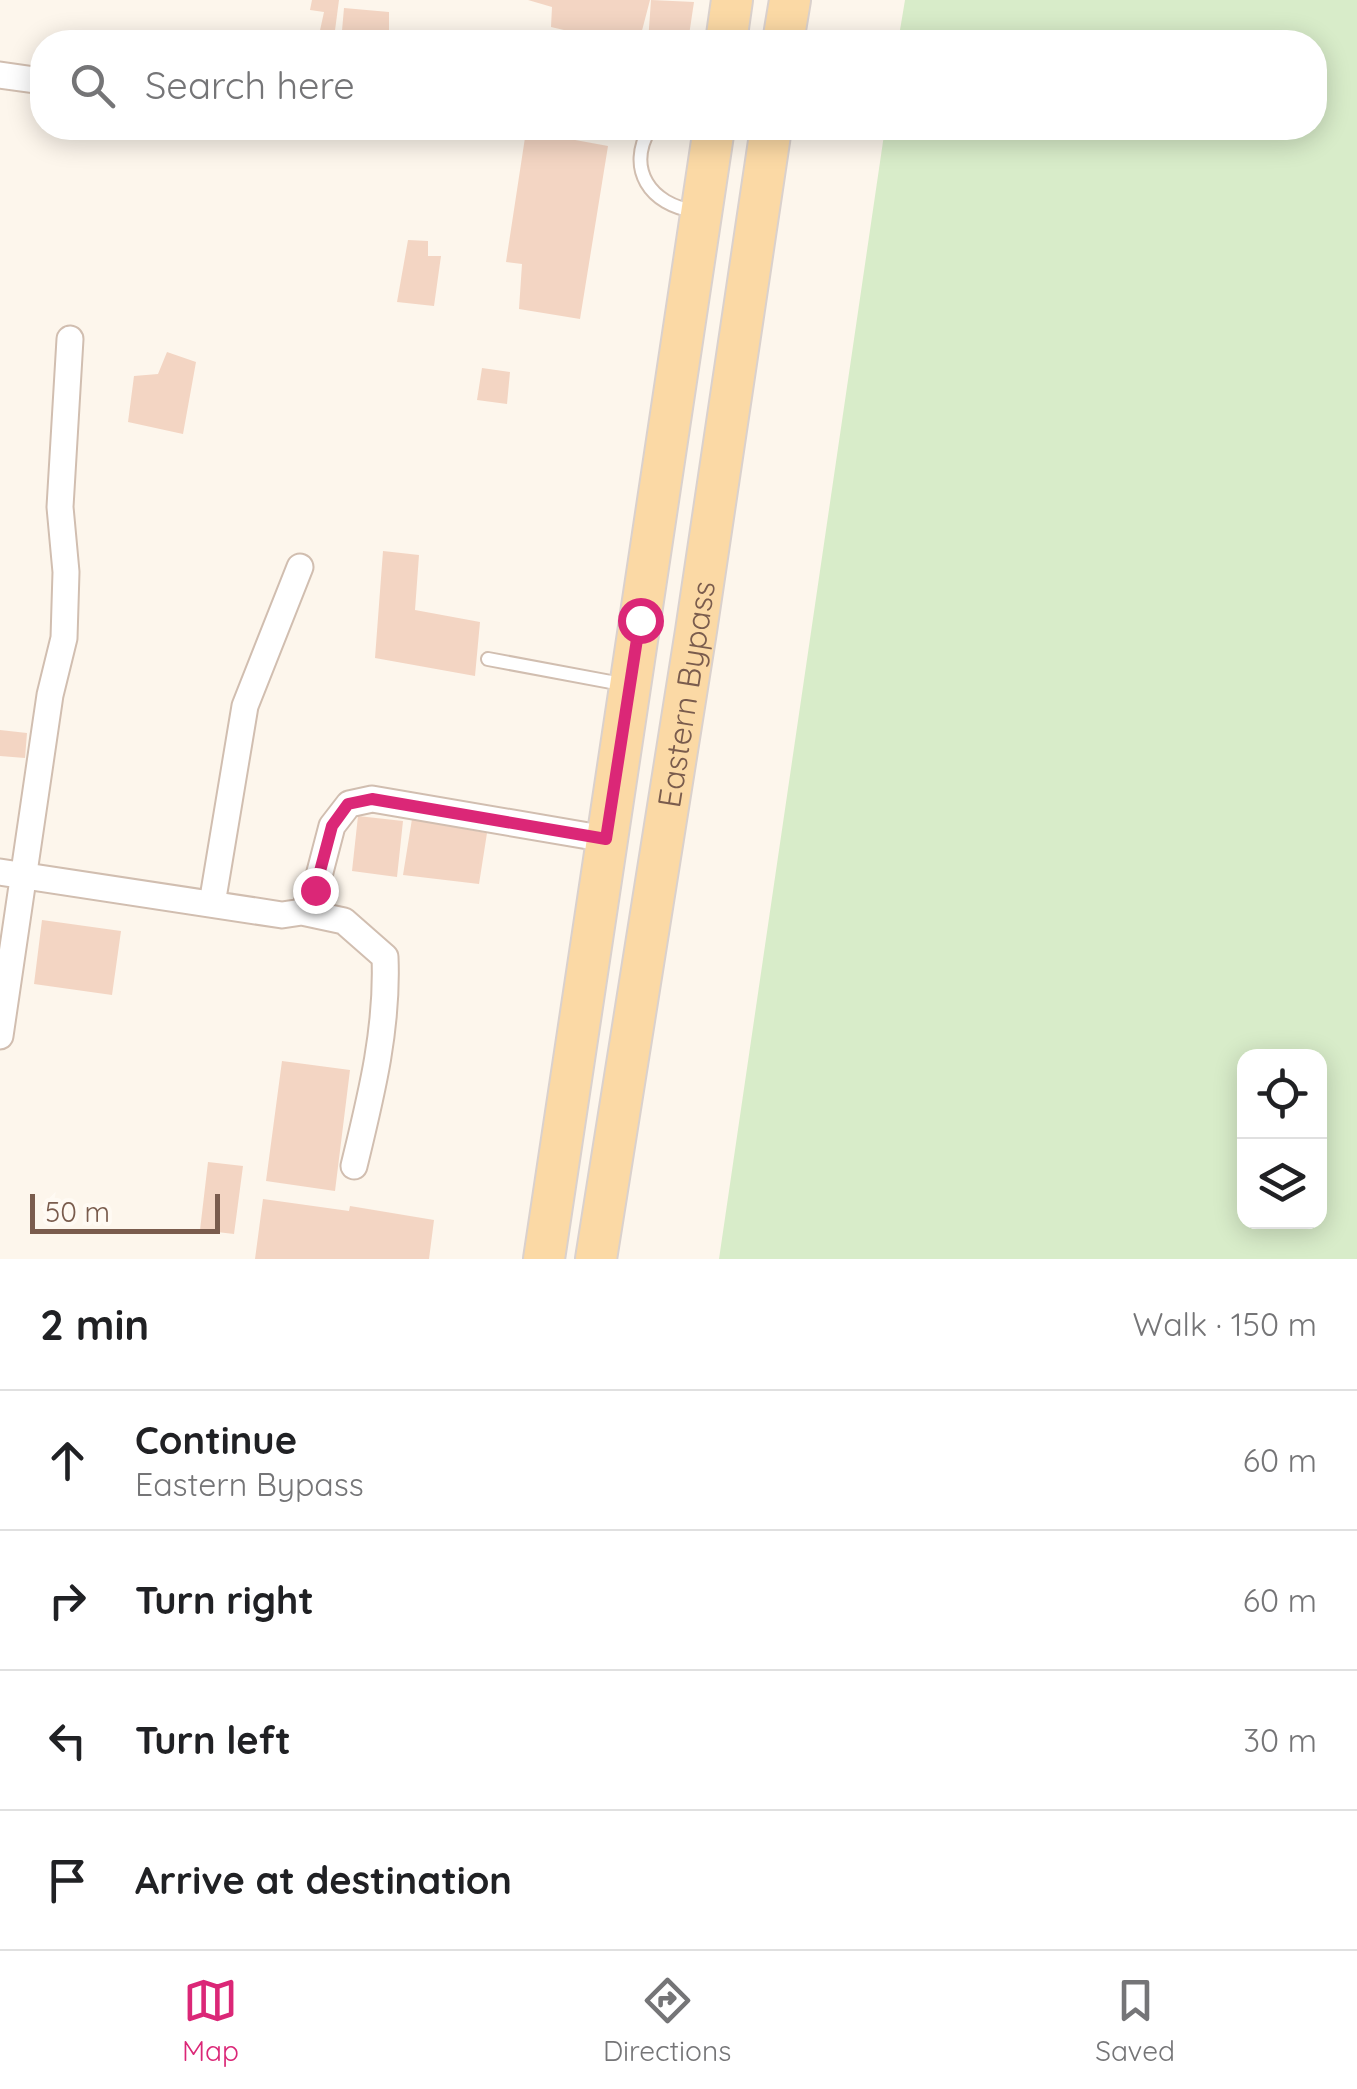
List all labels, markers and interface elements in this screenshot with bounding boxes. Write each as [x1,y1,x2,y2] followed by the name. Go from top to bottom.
[30,30,1327,140] search box
[65,58,120,113] icon: search
[145,61,355,109] text: Search here
[648,578,723,810] street label: Eastern Bypass
[618,598,664,644] route start
[293,868,339,914] route end
[1237,1049,1327,1229] map controls
[1237,1049,1327,1139] button: locate
[1237,1139,1327,1229] button: layers
[30,1189,220,1234] scale bar
[45,1194,110,1229] text: 50 m
[40,1298,149,1351] text: 2 min
[1133,1304,1317,1344] text: Walk · 150 m
[135,1416,297,1464] text: Continue
[40,1433,95,1488] icon: ahead
[1243,1440,1317,1480] text: 60 m
[135,1464,364,1504] text: Eastern Bypass
[40,1573,95,1628] icon: right
[135,1576,314,1624] text: Turn right
[1243,1580,1317,1620] text: 60 m
[40,1713,95,1768] icon: left
[135,1716,291,1764] text: Turn left
[1243,1720,1317,1760] text: 30 m
[40,1853,95,1908] icon: arrive
[135,1856,512,1904] text: Arrive at destination
[182,1973,239,2068] tab: Map
[603,1973,731,2068] tab: Directions
[1095,1973,1175,2068] tab: Saved

